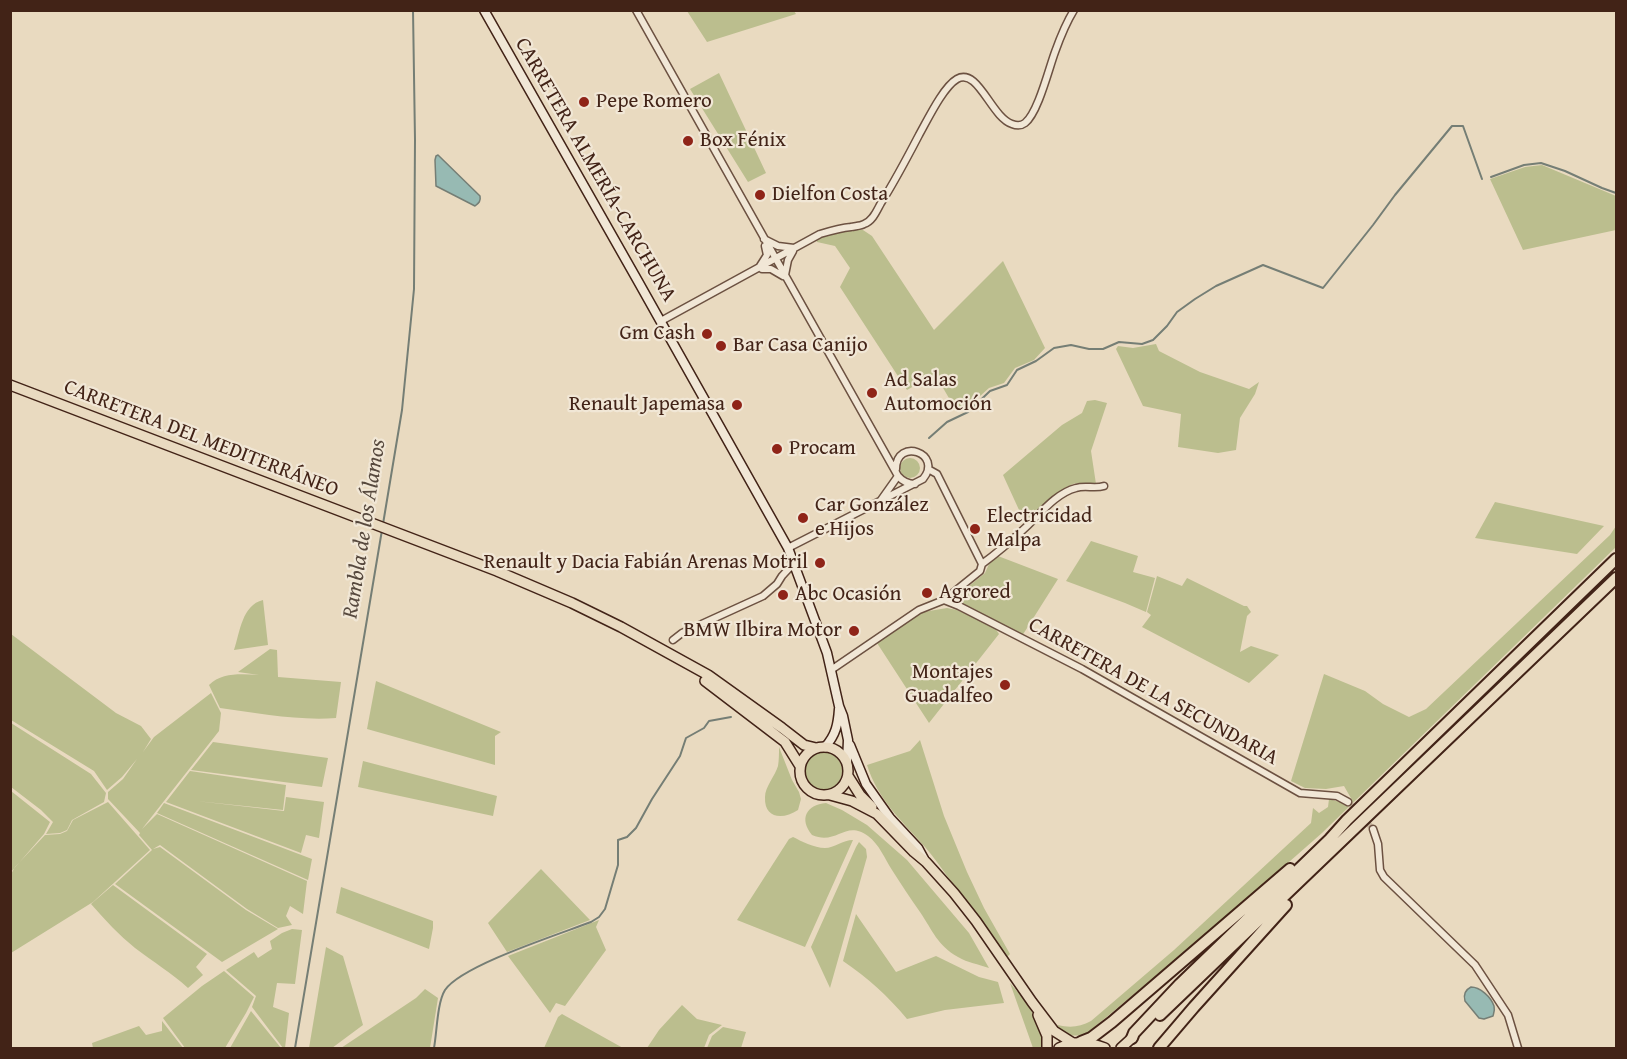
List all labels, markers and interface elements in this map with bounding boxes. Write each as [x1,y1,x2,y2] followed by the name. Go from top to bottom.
[509,33,681,307] street label: CARRETERA ALMERÍA-CARCHUNA
[596,89,712,115] place label: Pepe Romero
[577,95,591,109] marker: Pepe Romero
[700,128,786,154] place label: Box Fénix
[681,134,695,148] marker: Box Fénix
[772,182,888,208] place label: Dielfon Costa
[753,188,767,202] marker: Dielfon Costa
[619,321,695,347] place label: Gm Cash
[700,327,714,341] marker: Gm Cash
[733,333,868,359] place label: Bar Casa Canijo
[714,339,728,353] marker: Bar Casa Canijo
[884,368,992,418] place label: Ad Salas Automoción
[60,375,342,503] street label: CARRETERA DEL MEDITERRÁNEO
[865,386,879,400] marker: Ad Salas Automoción
[569,392,725,418] place label: Renault Japemasa
[730,398,744,412] marker: Renault Japemasa
[789,436,856,462] place label: Procam
[338,437,392,621] water label: Rambla de los Álamos
[770,442,784,456] marker: Procam
[815,493,929,543] place label: Car González e Hijos
[987,504,1092,554] place label: Electricidad Malpa
[796,511,810,525] marker: Car González e Hijos
[968,522,982,536] marker: Electricidad Malpa
[484,550,808,576] place label: Renault y Dacia Fabián Arenas Motril
[813,556,827,570] marker: Renault y Dacia Fabián Arenas Motril
[939,580,1011,606] place label: Agrored
[795,582,901,608] place label: Abc Ocasión
[920,586,934,600] marker: Agrored
[776,588,790,602] marker: Abc Ocasión
[1024,613,1282,771] street label: CARRETERA DE LA SECUNDARIA
[684,618,842,644] place label: BMW Ilbira Motor
[847,624,861,638] marker: BMW Ilbira Motor
[905,660,993,710] place label: Montajes Guadalfeo
[998,678,1012,692] marker: Montajes Guadalfeo

